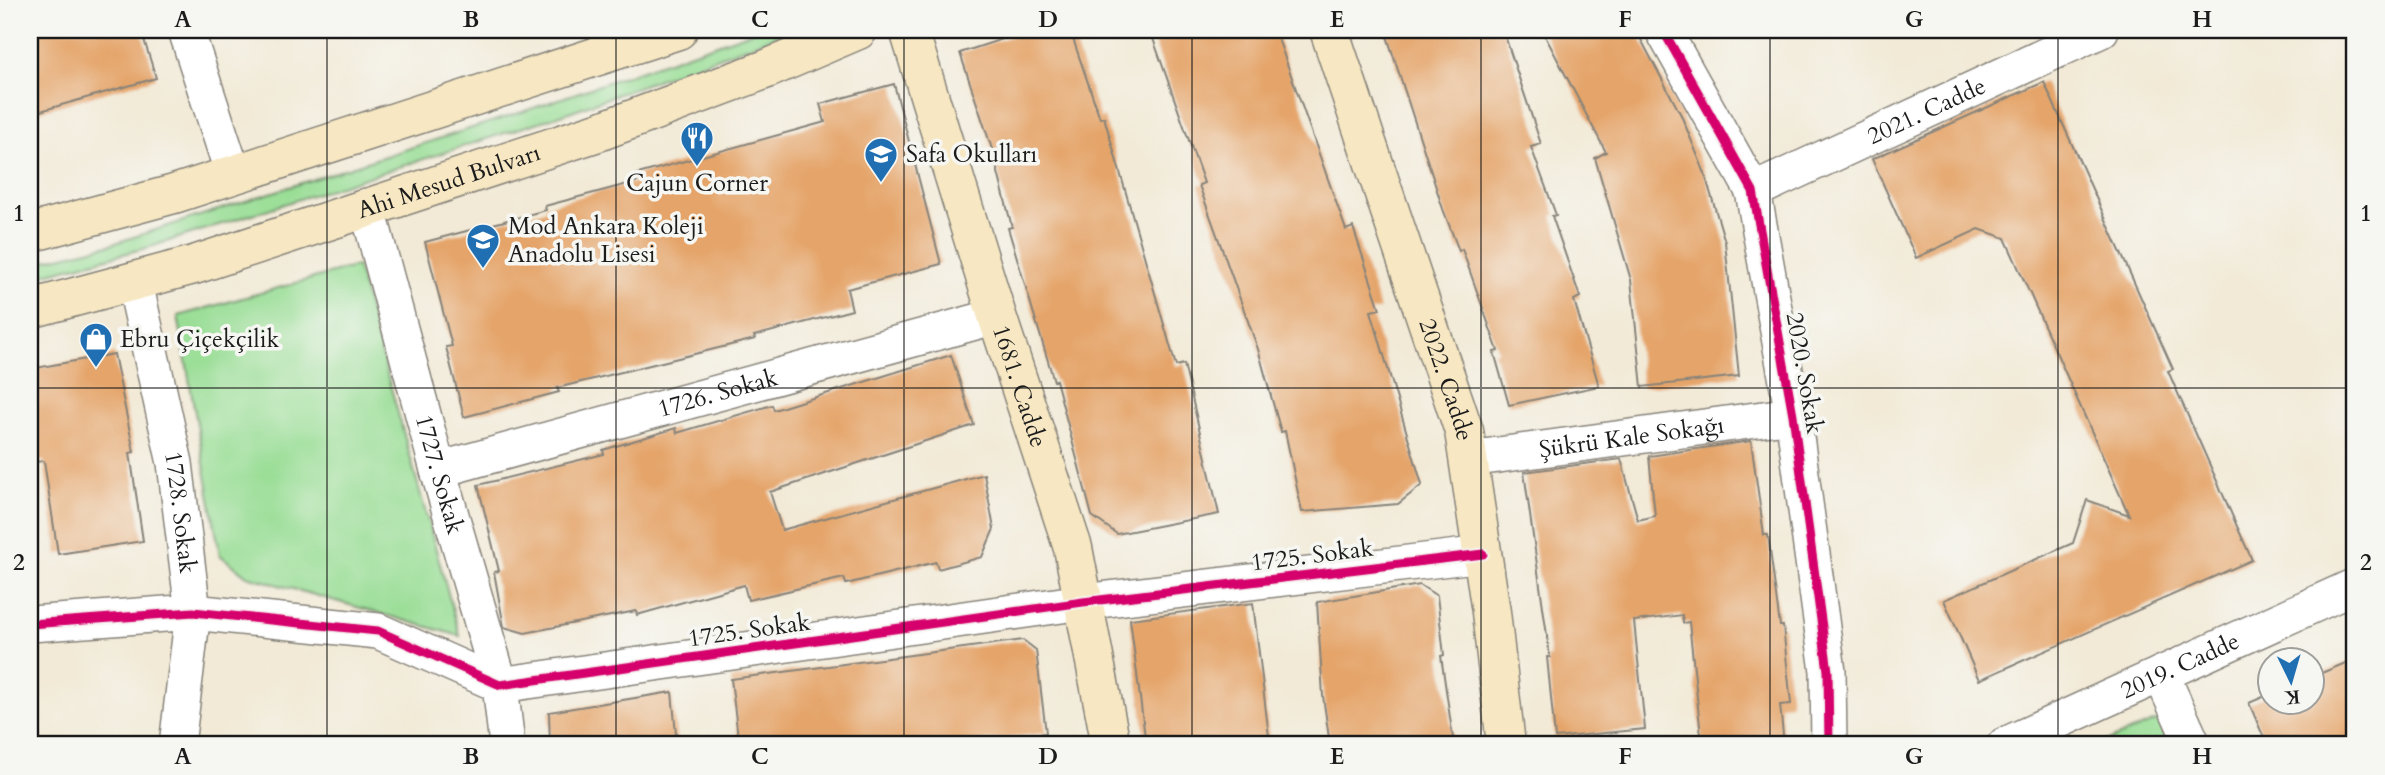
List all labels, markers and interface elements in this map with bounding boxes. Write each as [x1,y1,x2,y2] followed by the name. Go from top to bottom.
[174,4,192,35] text: A
[463,4,479,35] text: B
[751,4,769,35] text: C
[1038,4,1058,35] text: D
[1330,4,1344,35] text: E
[1618,4,1632,35] text: F
[1905,4,1924,35] text: G
[2192,4,2212,35] text: H
[1862,70,1991,153] street label: 2021. Cadde
[678,119,716,168] restaurant icon: Cajun Corner
[862,135,900,184] school or university icon: Safa Okulları
[353,136,545,227] street label: Ahi Mesud Bulvarı
[906,138,1038,171] place label: Safa Okulları
[626,167,768,200] place label: Cajun Corner
[13,198,25,229] text: 1
[2360,198,2372,229] text: 1
[508,210,704,271] place label: Mod Ankara Koleji Anadolu Lisesi
[464,221,502,270] school or university icon: Mod Ankara Koleji Anadolu Lisesi
[1778,310,1831,437] street label: 2020. Sokak
[1410,314,1481,443] street label: 2022. Cadde
[77,320,115,369] shop icon: Ebru Çiçekçilik
[984,321,1055,452] street label: 1681. Cadde
[120,323,279,356] place label: Ebru Çiçekçilik
[654,361,781,426] street label: 1726. Sokak
[1537,408,1726,466] street label: Şükrü Kale Sokağı
[407,411,472,538] street label: 1727. Sokak
[156,448,204,575] street label: 1728. Sokak
[1249,532,1375,579] street label: 1725. Sokak
[13,547,25,578] text: 2
[2360,547,2372,578] text: 2
[686,606,812,655] street label: 1725. Sokak
[2115,625,2245,707] street label: 2019. Cadde
[2256,646,2326,716] north arrow
[2283,683,2301,711] text: K
[174,741,192,772] text: A
[463,741,479,772] text: B
[751,741,769,772] text: C
[1038,741,1058,772] text: D
[1330,741,1344,772] text: E
[1618,741,1632,772] text: F
[1905,741,1924,772] text: G
[2192,741,2212,772] text: H

